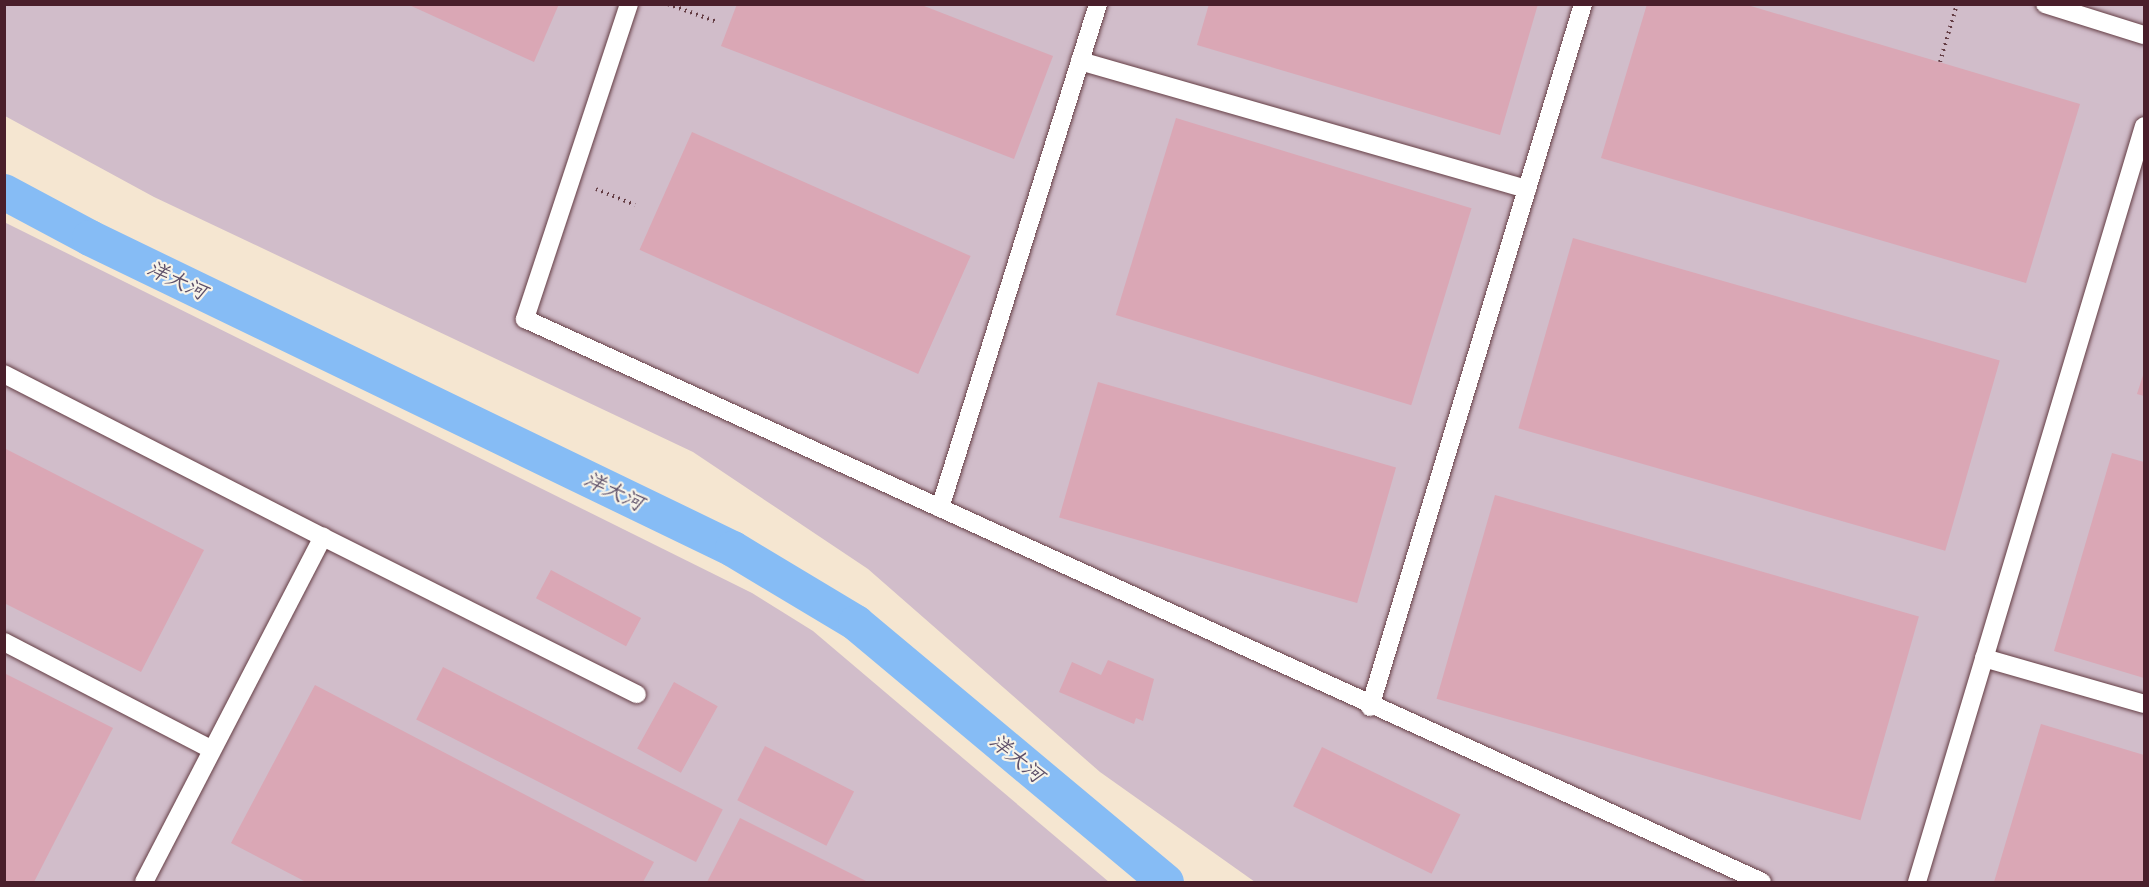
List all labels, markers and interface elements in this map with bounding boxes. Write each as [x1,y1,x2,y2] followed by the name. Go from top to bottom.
[143,255,211,305] water label: 洋大河
[580,466,648,516] water label: 洋大河
[985,728,1049,788] water label: 洋大河

